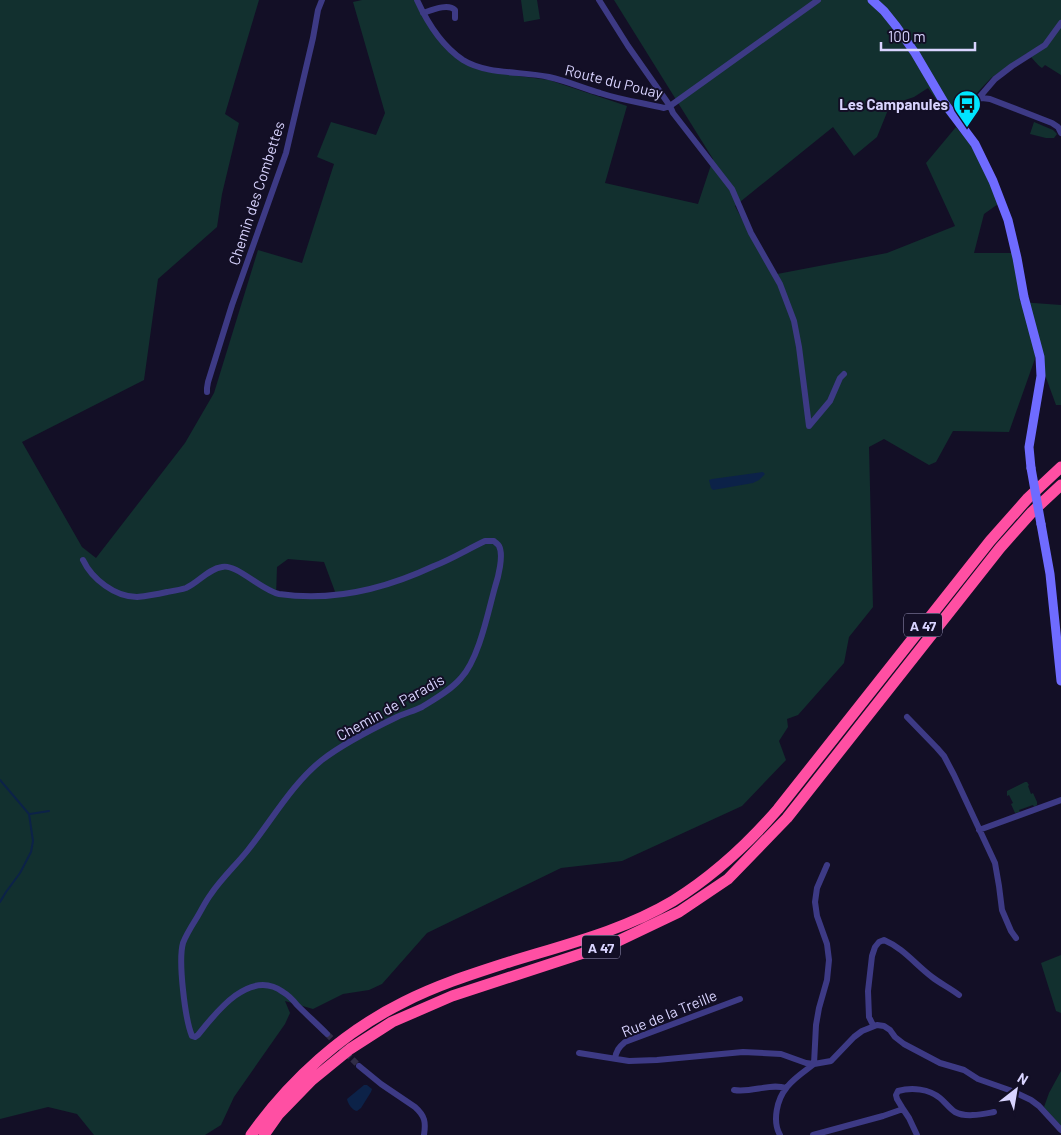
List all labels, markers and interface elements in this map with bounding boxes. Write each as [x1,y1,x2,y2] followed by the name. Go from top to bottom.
[881,20,975,52] scale bar
[888,27,926,45] text: 100 m
[563,60,665,102] street label: Route du Pouay
[952,89,982,128] bus stop icon: Les Campanules
[839,95,948,113] place label: Les Campanules
[224,119,288,267] street label: Chemin des Combettes
[904,614,942,636] road number: A 47
[333,670,447,744] street label: Chemin de Paradis
[582,936,620,959] road number: A 47
[619,986,719,1040] street label: Rue de la Treille
[991,1065,1041,1115] north arrow
[1015,1069,1031,1088] text: N

